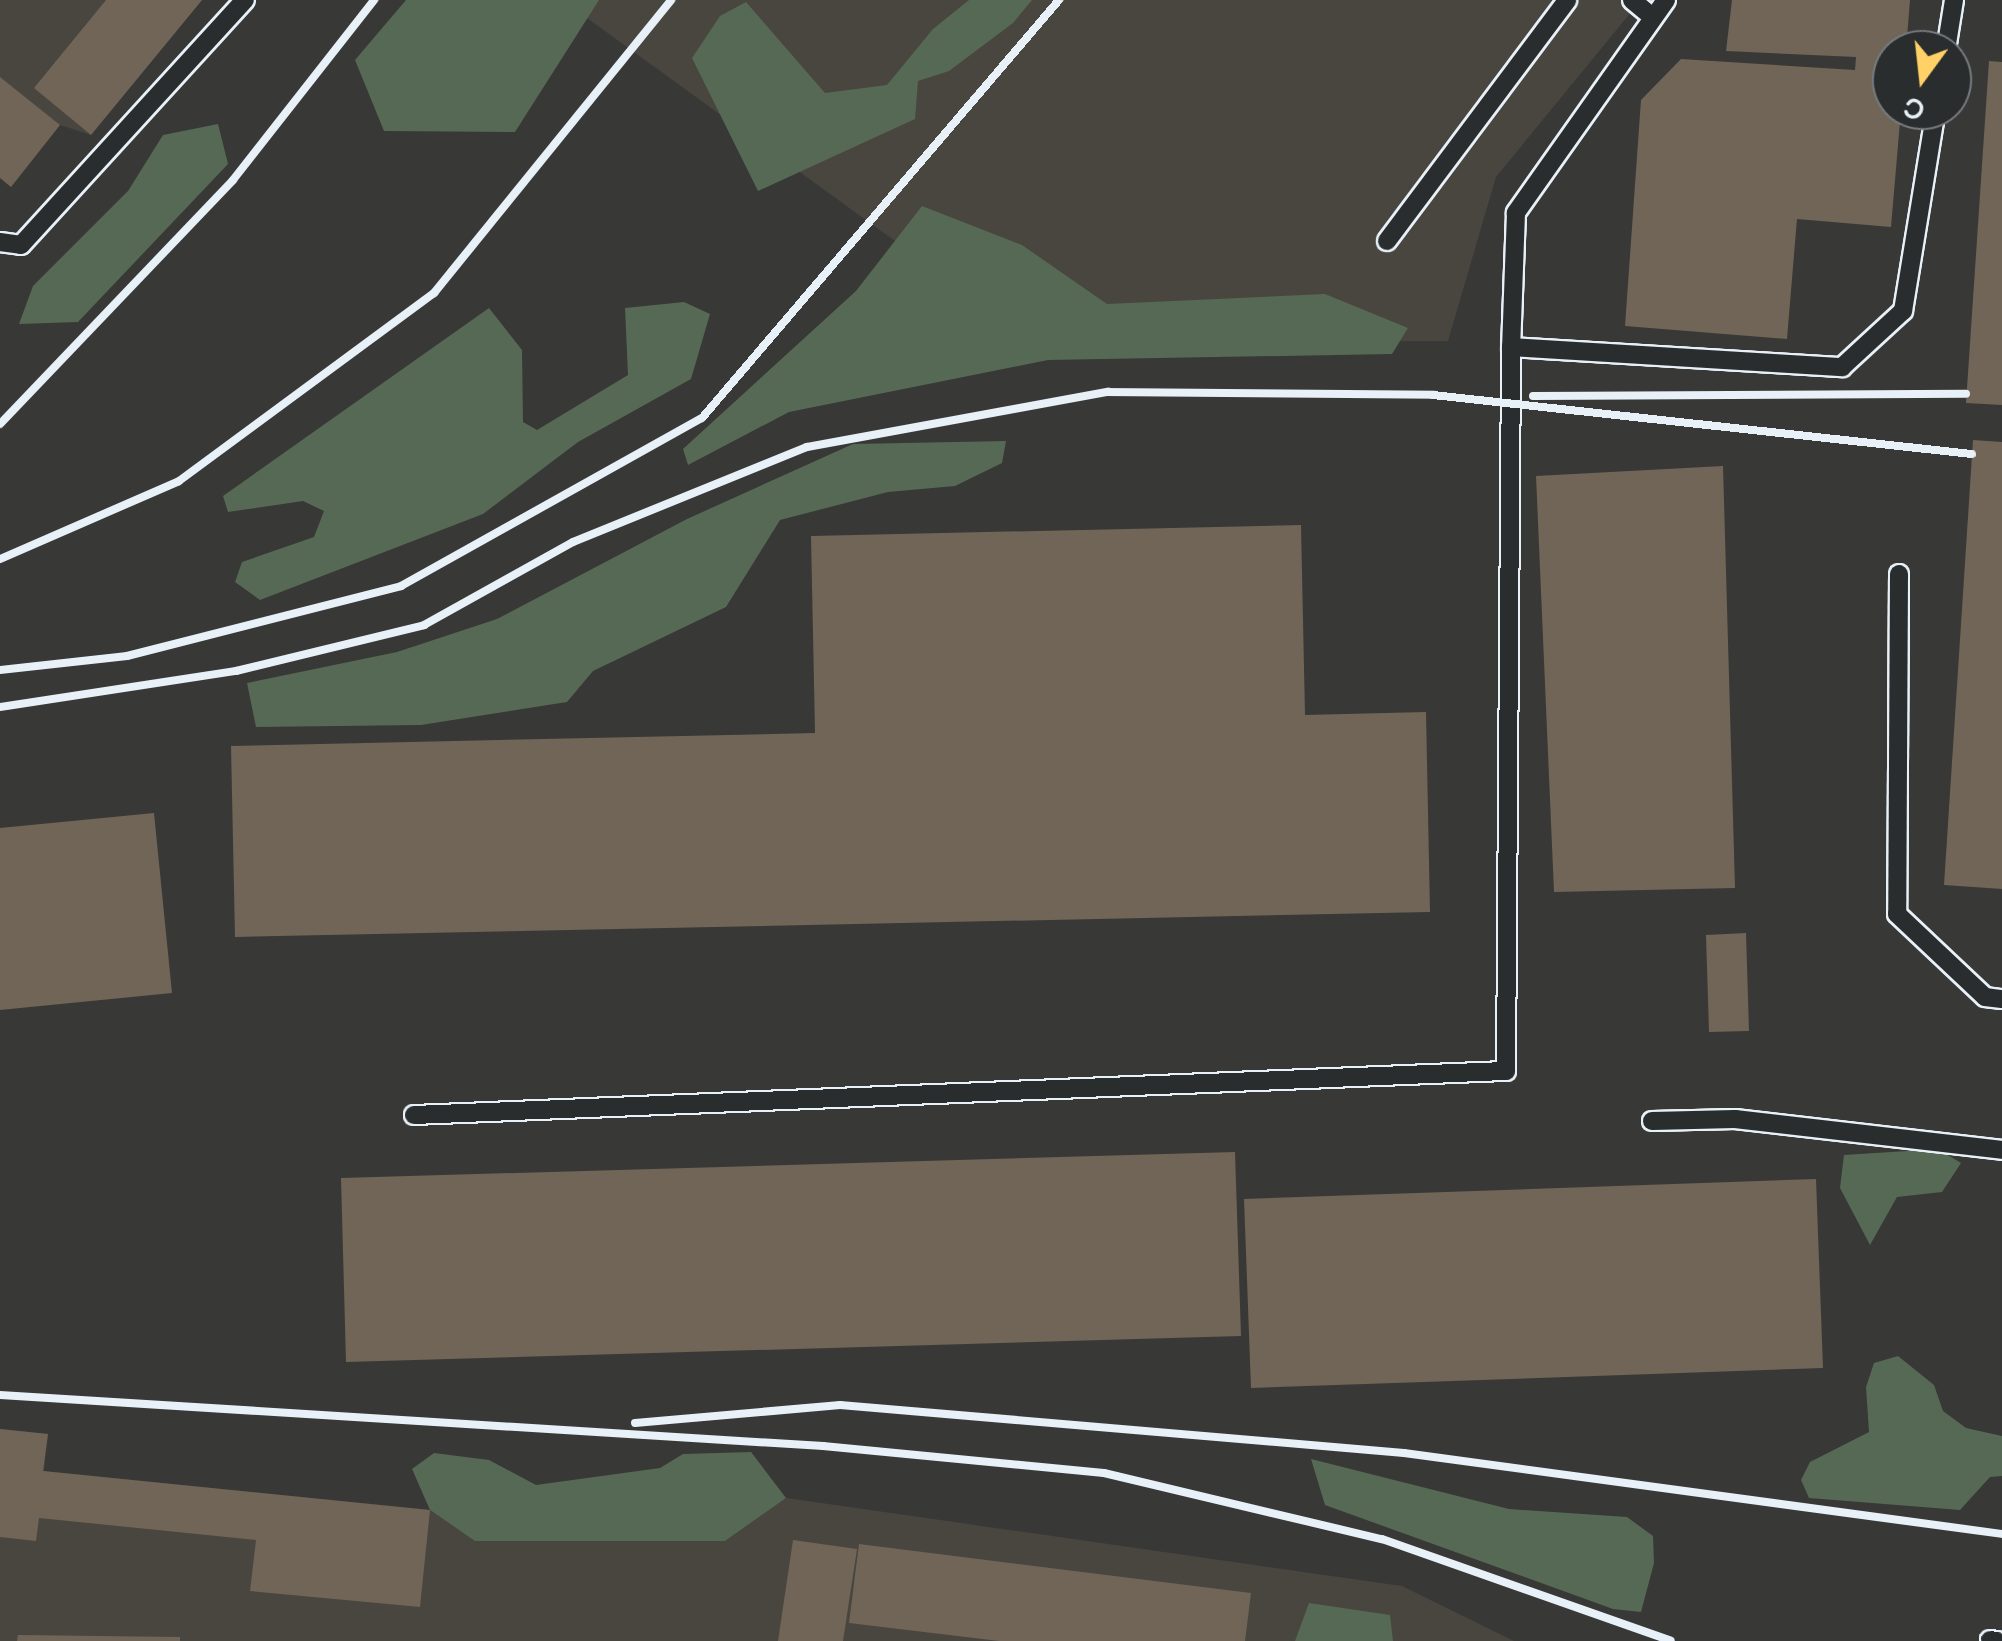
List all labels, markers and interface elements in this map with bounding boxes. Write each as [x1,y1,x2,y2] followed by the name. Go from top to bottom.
[1872,30,1972,130] north arrow
[1901,89,1928,126] text: С

